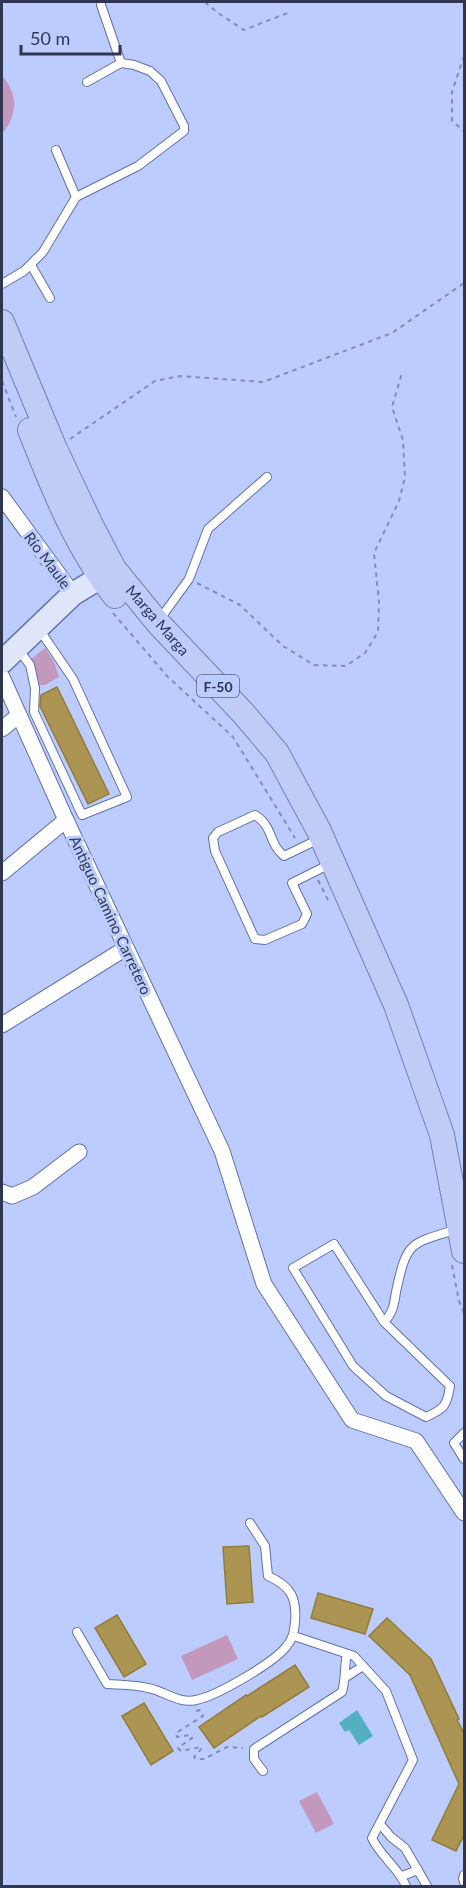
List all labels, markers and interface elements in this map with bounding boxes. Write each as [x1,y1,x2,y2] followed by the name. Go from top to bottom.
[21,18,120,56] scale bar
[30,27,70,49] text: 50 m
[21,528,75,592] street label: Río Maule
[123,581,193,659] street label: Marga Marga
[197,675,239,697] road number: F-50
[66,833,156,997] street label: Antiguo Camino Carretero

